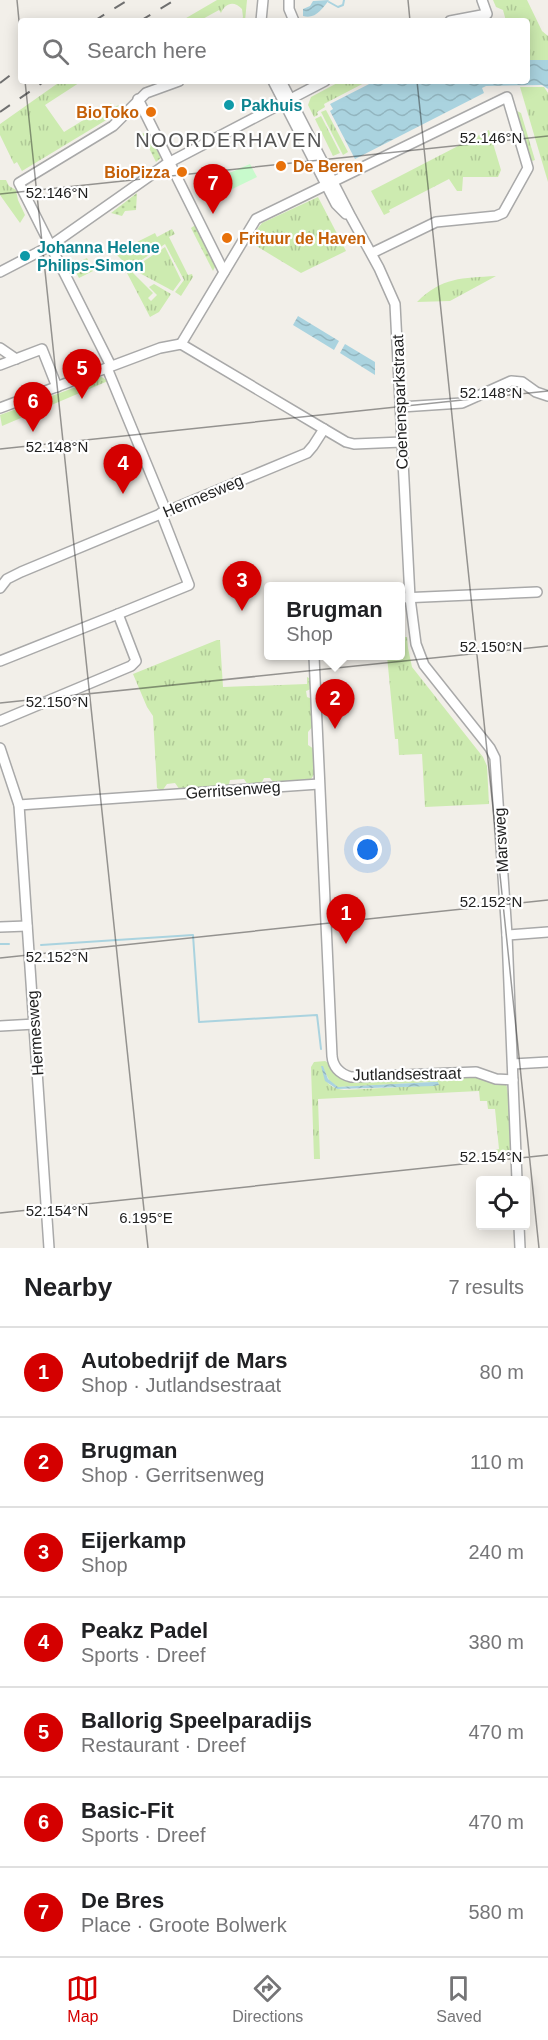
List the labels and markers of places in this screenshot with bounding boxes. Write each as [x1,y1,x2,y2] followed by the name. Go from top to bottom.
[241,97,302,114] place label: Pakhuis
[222,98,236,112] marker: Pakhuis
[76,104,139,121] place label: BioToko
[144,105,158,119] marker: BioToko
[293,158,363,175] place label: De Beren
[274,159,288,173] marker: De Beren
[104,164,170,181] place label: BioPizza
[194,164,232,214] pin: 7
[175,165,189,179] marker: BioPizza
[239,230,366,247] place label: Frituur de Haven
[220,231,234,245] marker: Frituur de Haven
[37,239,160,274] place label: Johanna Helene Philips-Simon
[18,249,32,263] marker: Johanna Helene Philips-Simon
[62,350,101,399] pin: 5
[14,382,52,432] pin: 6
[104,444,142,494] pin: 4
[222,562,262,611] pin: 3
[316,680,354,729] pin: 2
[326,894,366,944] pin: 1

